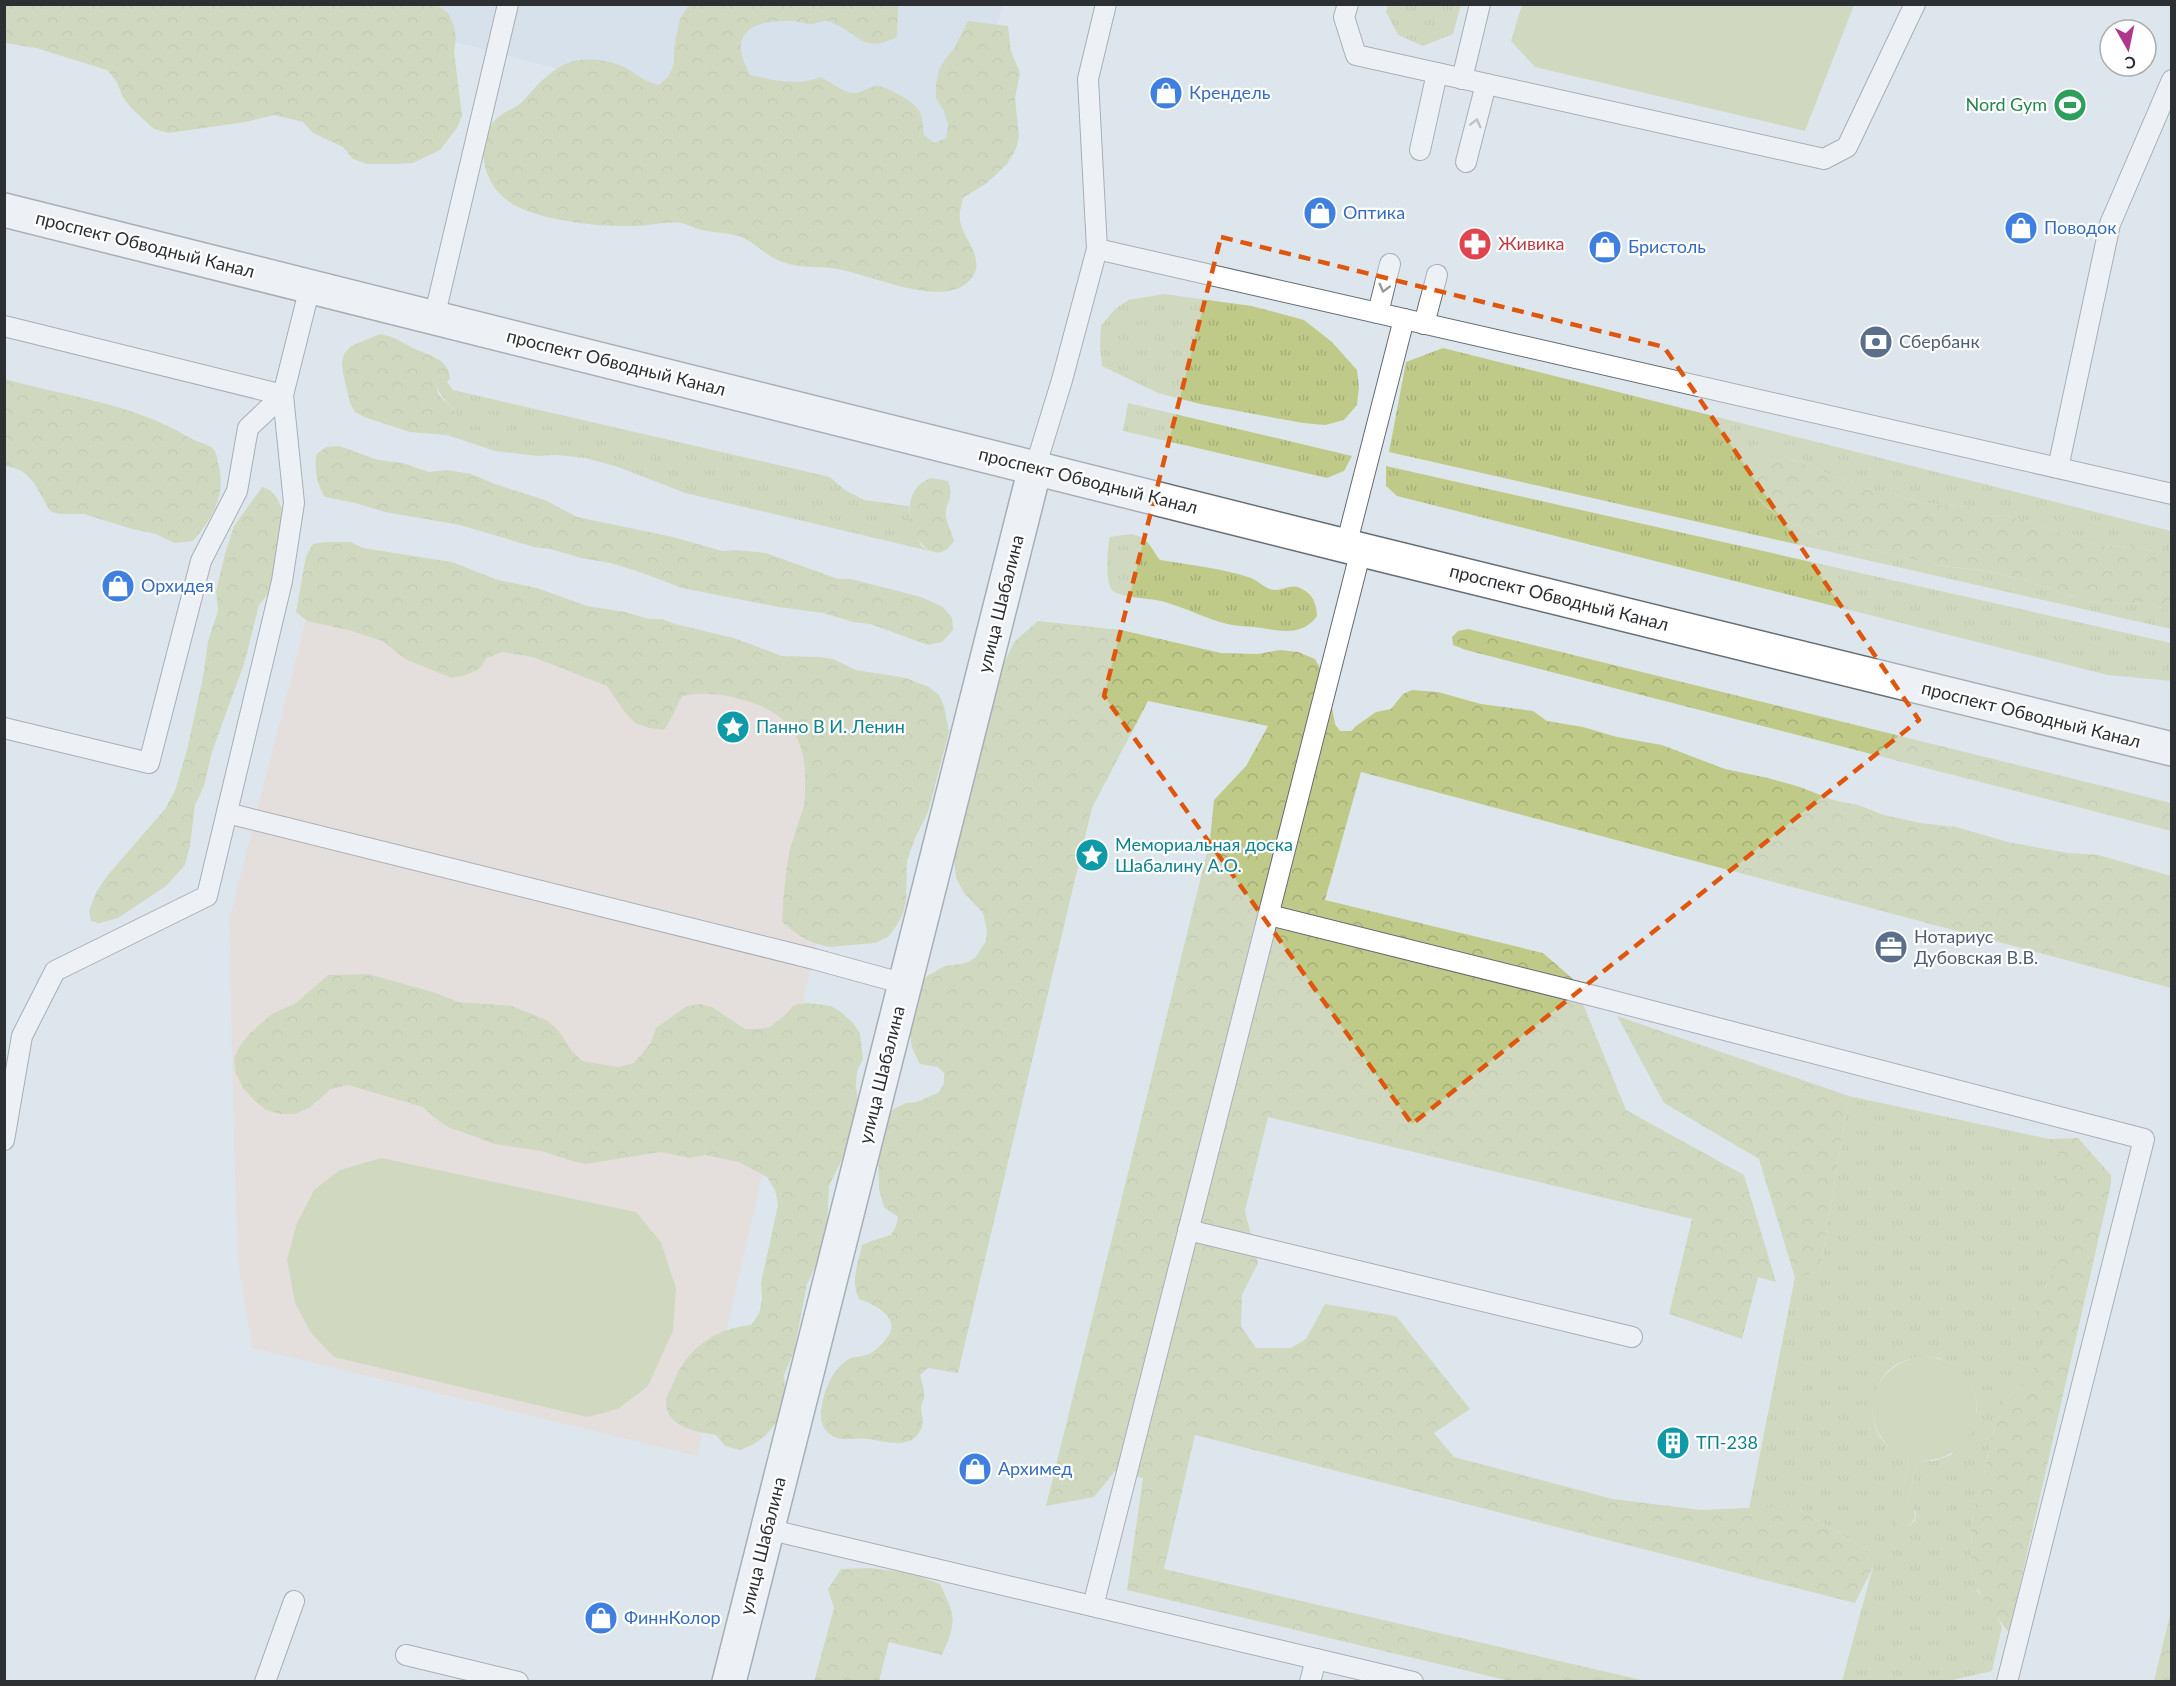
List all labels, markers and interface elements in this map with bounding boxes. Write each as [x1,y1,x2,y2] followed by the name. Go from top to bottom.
[2098,18,2158,78] north arrow
[2123,53,2137,74] text: С
[1148,75,1184,111] shop icon: Крендель
[1189,81,1271,103] place label: Крендель
[2052,87,2088,123] sports icon: Nord Gym
[1966,93,2047,115] place label: Nord Gym
[1468,118,1481,128] one-way arrow
[1302,195,1338,231] shop icon: Оптика
[1343,201,1405,223] place label: Оптика
[33,206,257,282] street label: проспект Обводный Канал
[2003,210,2039,246] shop icon: Поводок
[2044,216,2117,238] place label: Поводок
[1457,226,1493,262] pharmacy icon: Живика
[1587,229,1623,265] shop icon: Бристоль
[1498,232,1564,254] place label: Живика
[1628,235,1706,257] place label: Бристоль
[1379,283,1391,293] one-way arrow
[504,324,728,400] street label: проспект Обводный Канал
[1858,324,1894,360] bank icon: Сбербанк
[1899,330,1980,352] place label: Сбербанк
[976,442,1200,518] street label: проспект Обводный Канал
[972,533,1028,675] street label: улица Шабалина
[1447,559,1671,635] street label: проспект Обводный Канал
[100,568,136,604] shop icon: Орхидея
[141,574,214,596] place label: Орхидея
[1919,676,2143,752] street label: проспект Обводный Канал
[715,709,751,745] place icon: Панно В И. Ленин
[756,715,905,737] place label: Панно В И. Ленин
[1115,833,1293,876] place label: Мемориальная доска Шабалину А.О.
[1074,837,1110,873] place icon: Мемориальная доска Шабалину А.О.
[1914,925,2038,968] place label: Нотариус Дубовская В.В.
[1873,929,1909,965] office icon: Нотариус Дубовская В.В.
[853,1004,909,1146] street label: улица Шабалина
[1655,1425,1691,1461] building icon: ТП-238
[1696,1431,1758,1453] place label: ТП-238
[957,1451,993,1487] shop icon: Архимед
[998,1457,1072,1479] place label: Архимед
[734,1475,790,1617] street label: улица Шабалина
[583,1600,619,1636] shop icon: ФиннКолор
[624,1606,721,1628] place label: ФиннКолор

